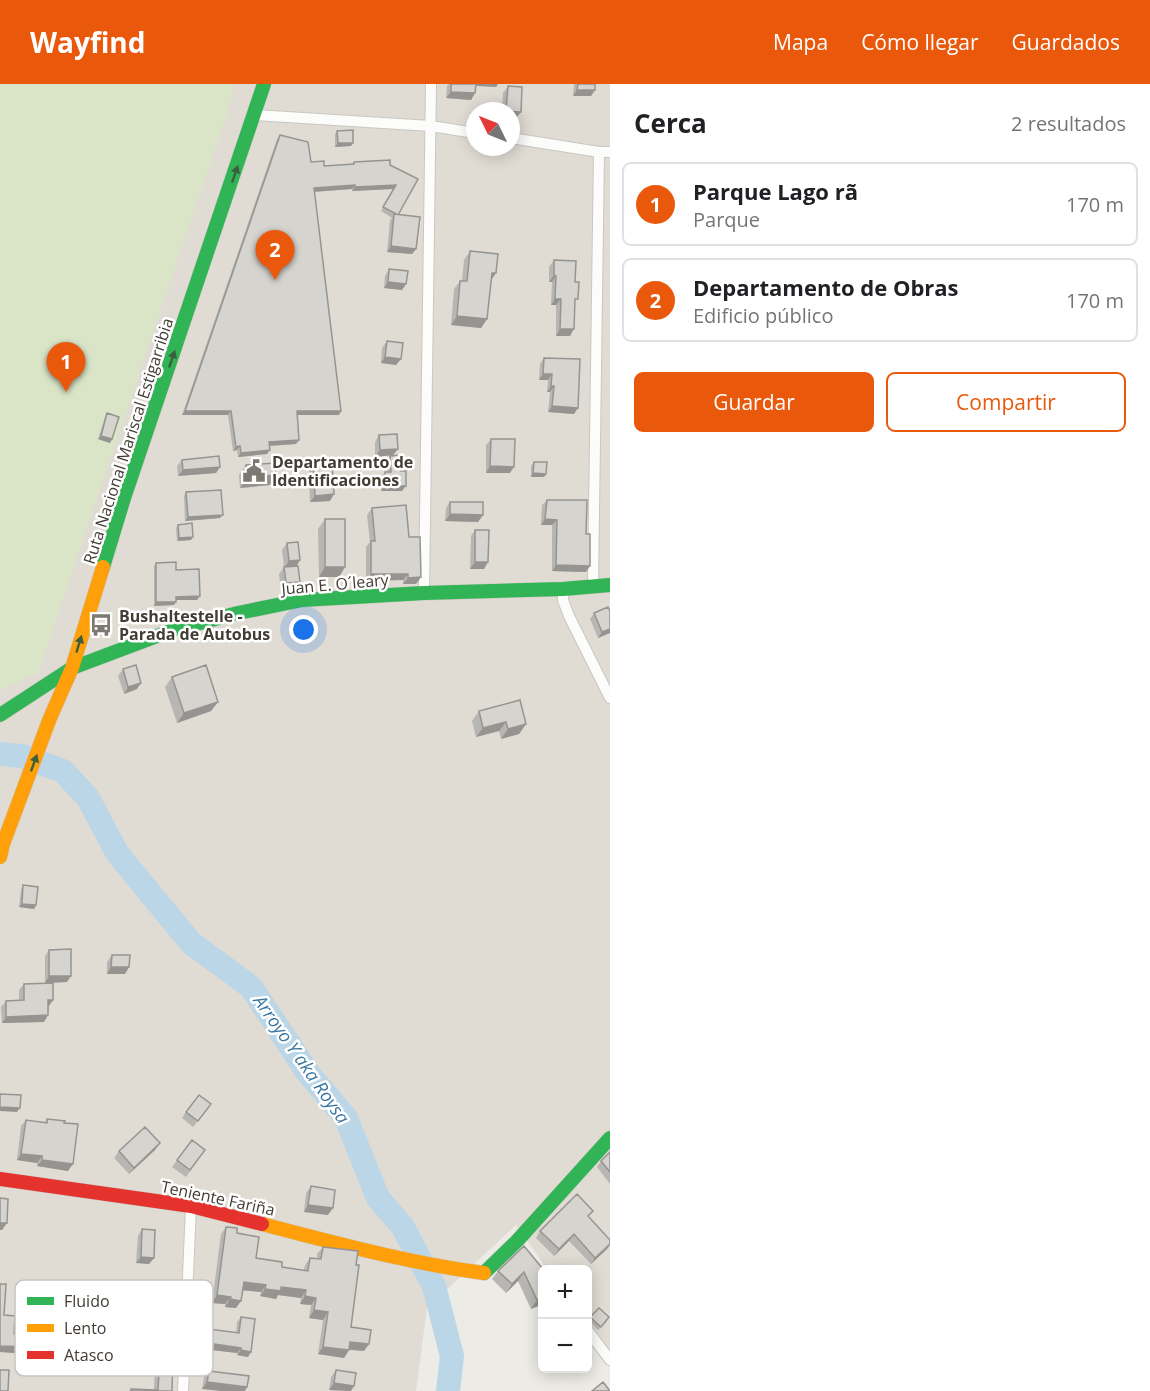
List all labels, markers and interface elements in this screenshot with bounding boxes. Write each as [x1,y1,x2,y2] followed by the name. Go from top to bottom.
[30,23,145,61] text: Wayfind
[773,28,828,56] text: Mapa
[861,28,979,56] text: Cómo llegar
[1012,28,1120,56] text: Guardados
[466,102,520,156] north arrow
[634,105,707,141] text: Cerca
[1011,110,1126,137] text: 2 resultados
[231,165,240,183] one-way arrow
[693,176,858,206] text: Parque Lago rã
[650,191,661,218] text: 1
[1066,191,1124,218] text: 170 m
[693,206,760,233] text: Parque
[256,230,294,280] pin: 2
[693,272,959,302] text: Departamento de Obras
[650,287,661,314] text: 2
[1066,287,1124,314] text: 170 m
[693,302,833,329] text: Edificio público
[78,315,178,567] street label: Ruta Nacional Mariscal Estigarribia
[46,342,86,392] pin: 1
[168,349,177,367] one-way arrow
[634,372,874,432] button: Guardar
[886,372,1126,432] button: Compartir
[272,451,413,491] place label: Departamento de Identificaciones
[241,458,267,484] public building icon: Departamento de Identificaciones
[278,568,391,600] street label: Juan E. O´leary
[119,605,270,645] place label: Bushaltestelle - Parada de Autobus
[88,612,114,638] bus stop icon: Bushaltestelle - Parada de Autobus
[289,615,318,644] your location
[75,635,84,653] one-way arrow
[30,753,40,771] one-way arrow
[247,988,355,1128] water label: Arroyo Y aka Roysa
[159,1175,277,1221] street label: Teniente Fariña
[538,1265,592,1373] map controls
[538,1265,592,1319] button: +
[15,1280,213,1376] legend
[64,1290,110,1312] text: Fluido
[64,1317,106,1339] text: Lento
[538,1319,592,1373] button: −
[64,1344,114,1366] text: Atasco

